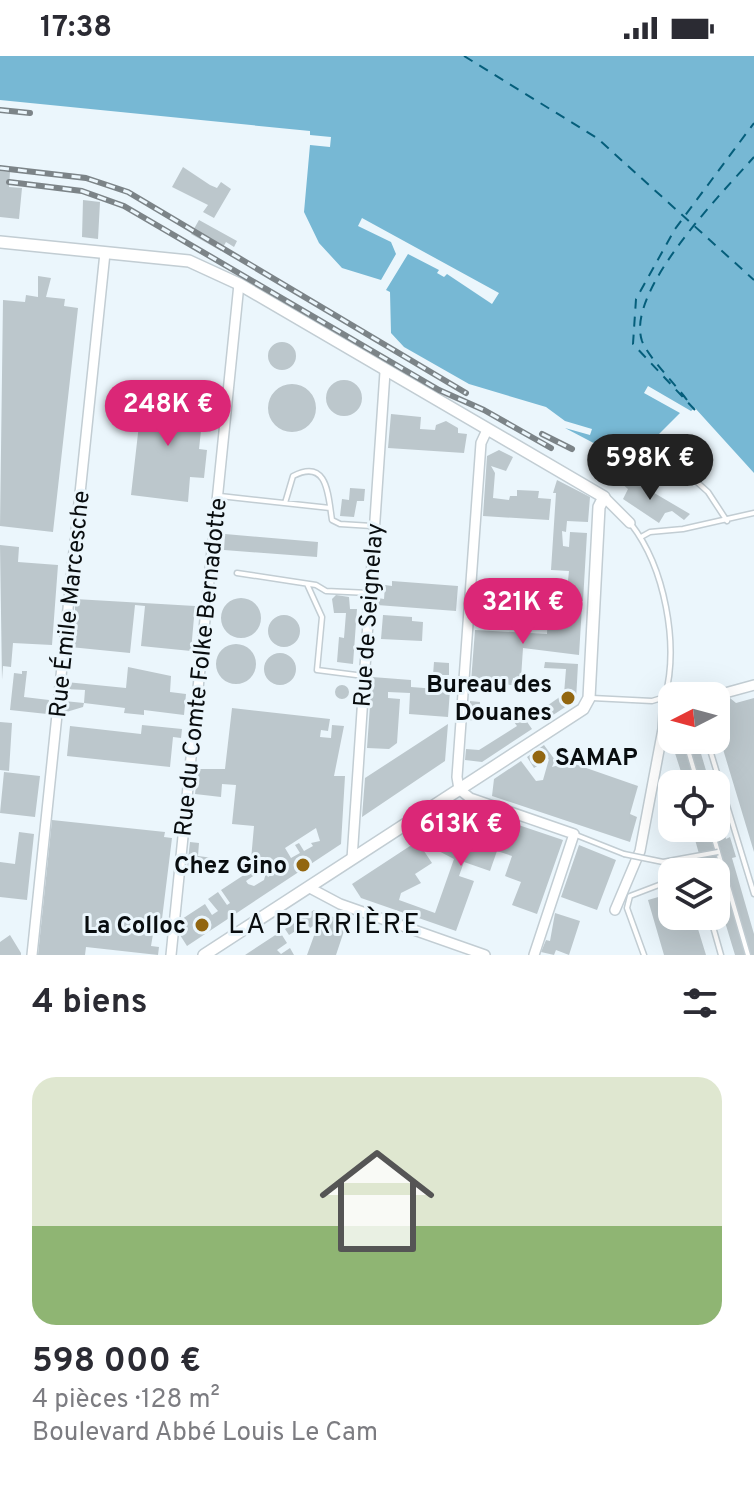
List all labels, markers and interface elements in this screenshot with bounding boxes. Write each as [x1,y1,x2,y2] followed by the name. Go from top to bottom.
[40,10,112,47] text: 17:38
[103,380,233,448] pin: 248K €
[123,389,213,422] text: 248K €
[585,434,715,502] pin: 598K €
[605,443,695,476] text: 598K €
[42,489,98,719] street label: Rue Émile Marcesche
[169,496,235,838] street label: Rue du Comte Folke Bernadotte
[349,522,391,708] street label: Rue de Seignelay
[458,578,588,646] pin: 321K €
[482,587,564,620] text: 321K €
[426,671,552,729] place label: Bureau des Douanes
[658,682,730,754] north arrow
[658,682,730,930] map controls
[559,689,577,707] marker: Bureau des Douanes
[555,744,638,774] place label: SAMAP
[530,748,548,766] marker: SAMAP
[658,770,730,842] button: locate
[396,800,526,868] pin: 613K €
[419,809,503,842] text: 613K €
[174,852,287,882] place label: Chez Gino
[294,856,312,874] marker: Chez Gino
[658,858,730,930] button: layers
[228,906,422,944] district label: LA PERRIÈRE
[84,912,186,942] place label: La Colloc
[193,916,211,934] marker: La Colloc
[678,981,722,1025] icon: filters
[32,982,148,1025] text: 4 biens
[305,1129,449,1273] icon: home
[32,1341,201,1384] text: 598 000 €
[32,1384,220,1417] text: 4 pièces · 128 m²
[32,1417,378,1450] text: Boulevard Abbé Louis Le Cam

